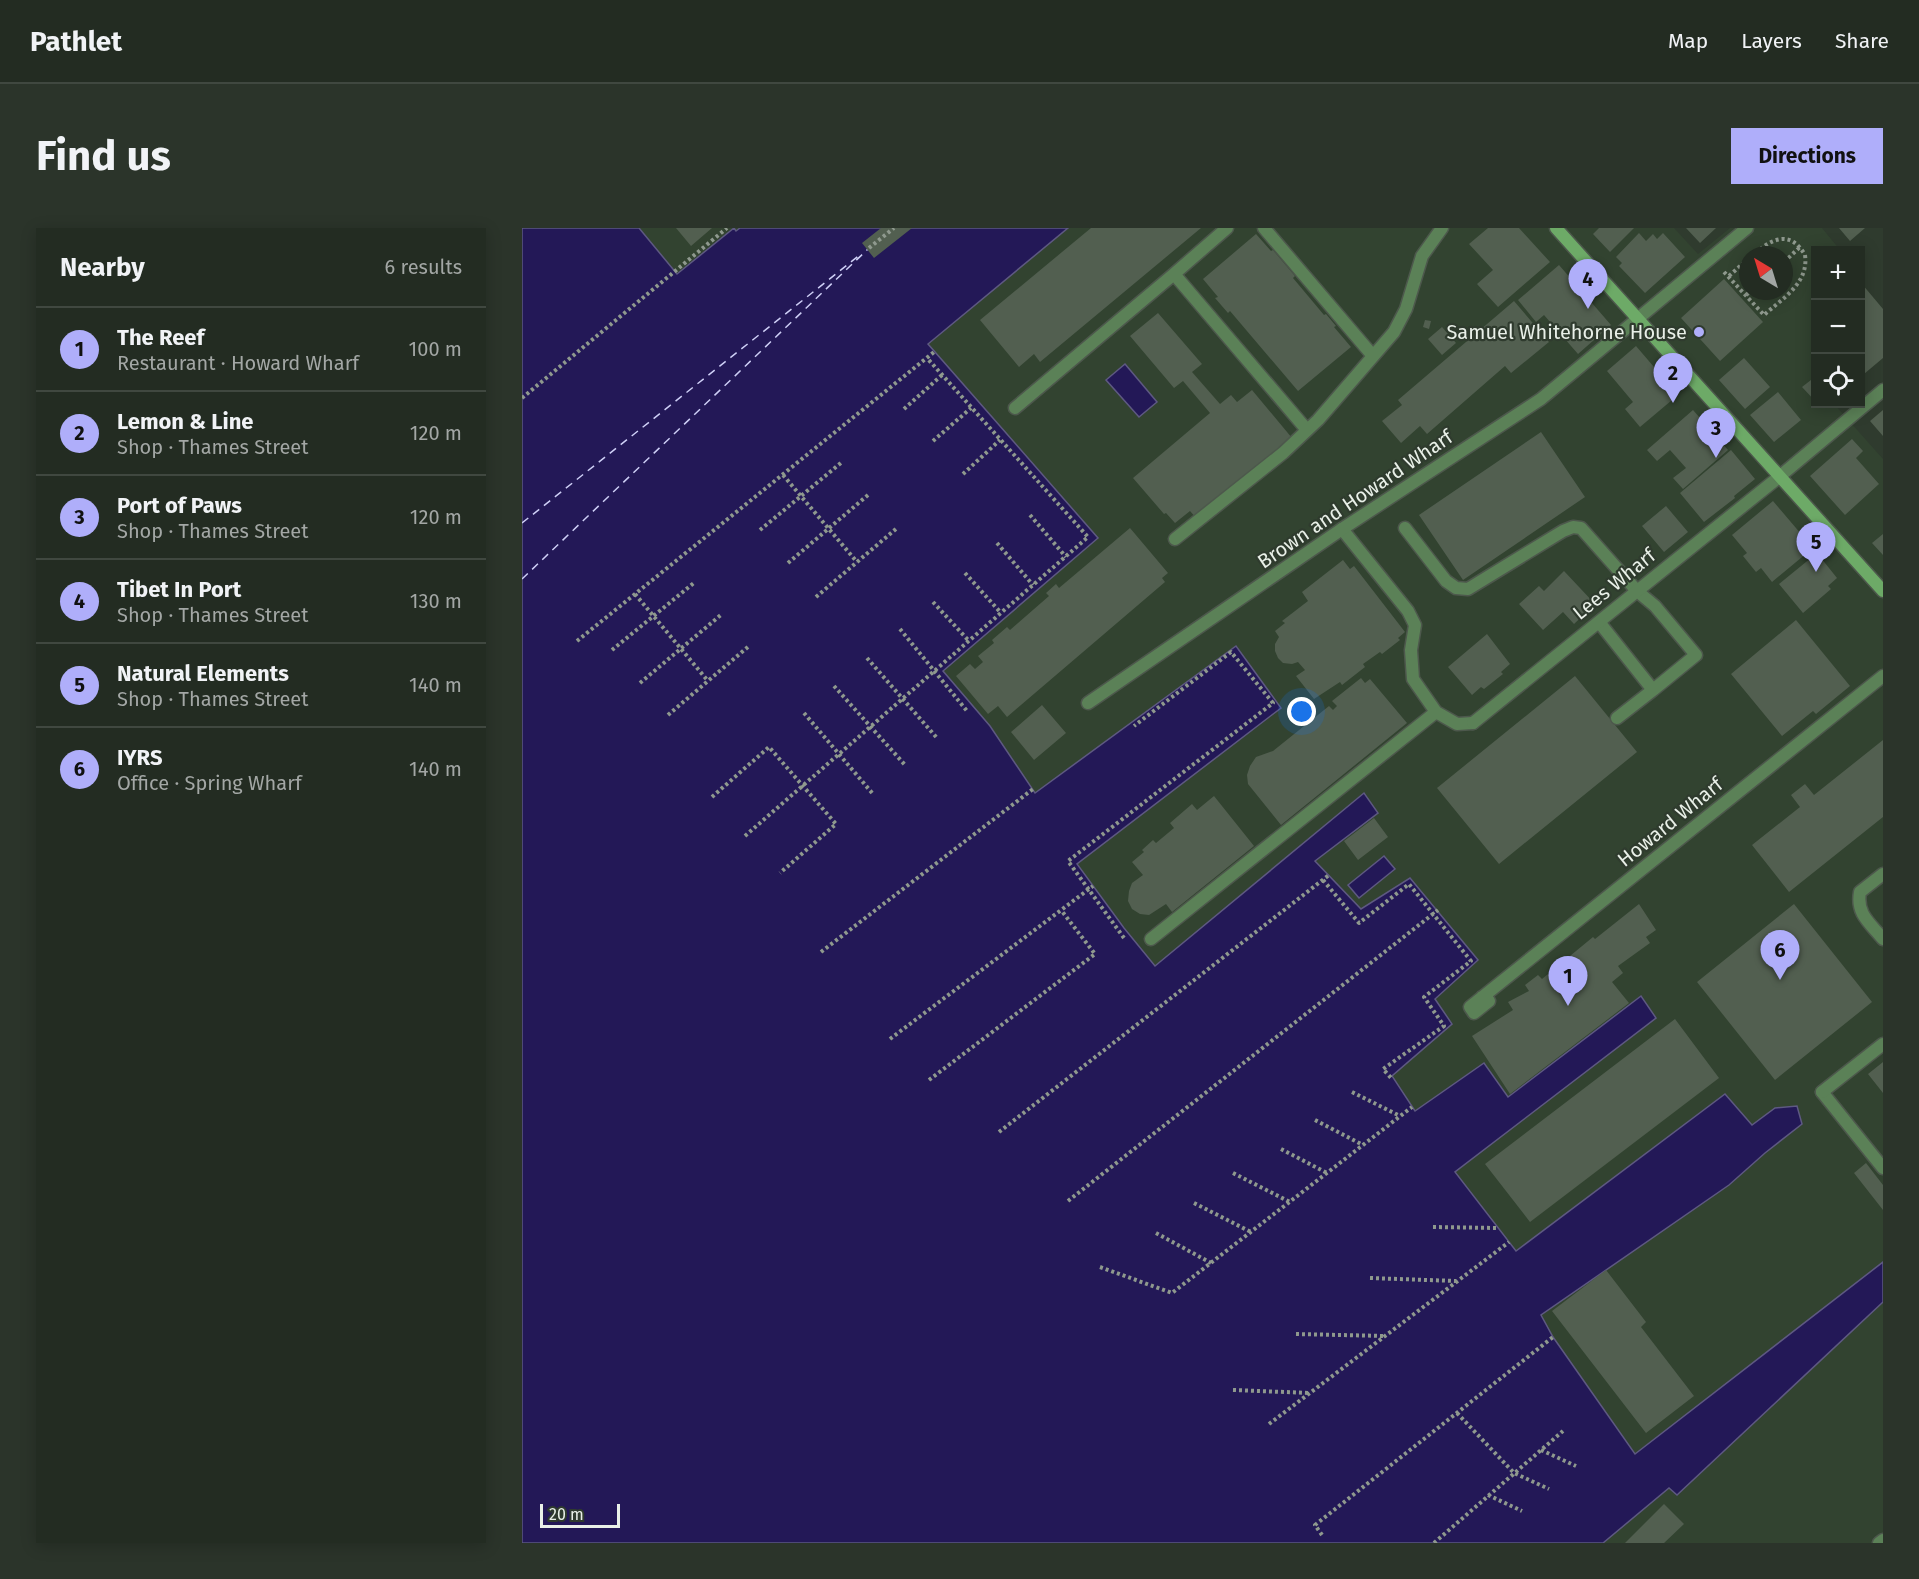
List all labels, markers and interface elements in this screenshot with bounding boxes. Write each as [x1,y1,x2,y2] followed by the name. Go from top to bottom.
[30,25,122,58] text: Pathlet
[1668,28,1708,54] text: Map
[1741,28,1802,54] text: Layers
[1835,28,1889,54] text: Share
[1731,128,1883,184] button: Directions
[36,131,171,181] text: Find us
[1739,246,1793,300] north arrow
[1811,246,1865,408] map controls
[1811,246,1865,300] button: +
[60,252,145,283] text: Nearby
[385,255,462,279] text: 6 results
[1568,260,1608,309] pin: 4
[1811,300,1865,354] button: −
[1446,320,1687,344] place label: Samuel Whitehorne House
[117,324,204,351] text: The Reef
[1692,325,1706,339] marker: Samuel Whitehorne House
[75,337,84,361] text: 1
[409,337,462,361] text: 100 m
[117,351,359,375] text: Restaurant · Howard Wharf
[1654,354,1692,403] pin: 2
[1811,354,1865,408] button: locate
[117,408,254,435] text: Lemon & Line
[1696,408,1736,458] pin: 3
[74,421,85,445] text: 2
[410,421,462,445] text: 120 m
[1253,424,1458,573] street label: Brown and Howard Wharf
[117,435,308,459] text: Shop · Thames Street
[117,492,242,519] text: Port of Paws
[74,505,85,529] text: 3
[410,505,462,529] text: 120 m
[117,519,308,543] text: Shop · Thames Street
[1796,522,1836,572] pin: 5
[1568,543,1661,625] street label: Lees Wharf
[117,576,241,603] text: Tibet In Port
[74,589,85,613] text: 4
[410,589,462,613] text: 130 m
[117,603,308,627] text: Shop · Thames Street
[117,660,289,687] text: Natural Elements
[74,673,85,697] text: 5
[409,673,462,697] text: 140 m
[117,687,308,711] text: Shop · Thames Street
[1287,697,1316,726] your location
[117,744,162,771] text: IYRS
[74,757,85,781] text: 6
[409,757,462,781] text: 140 m
[117,771,302,795] text: Office · Spring Wharf
[1613,772,1728,872] street label: Howard Wharf
[1760,930,1800,980] pin: 6
[1548,956,1588,1006] pin: 1
[540,1501,620,1528] scale bar
[549,1505,584,1524] text: 20 m

